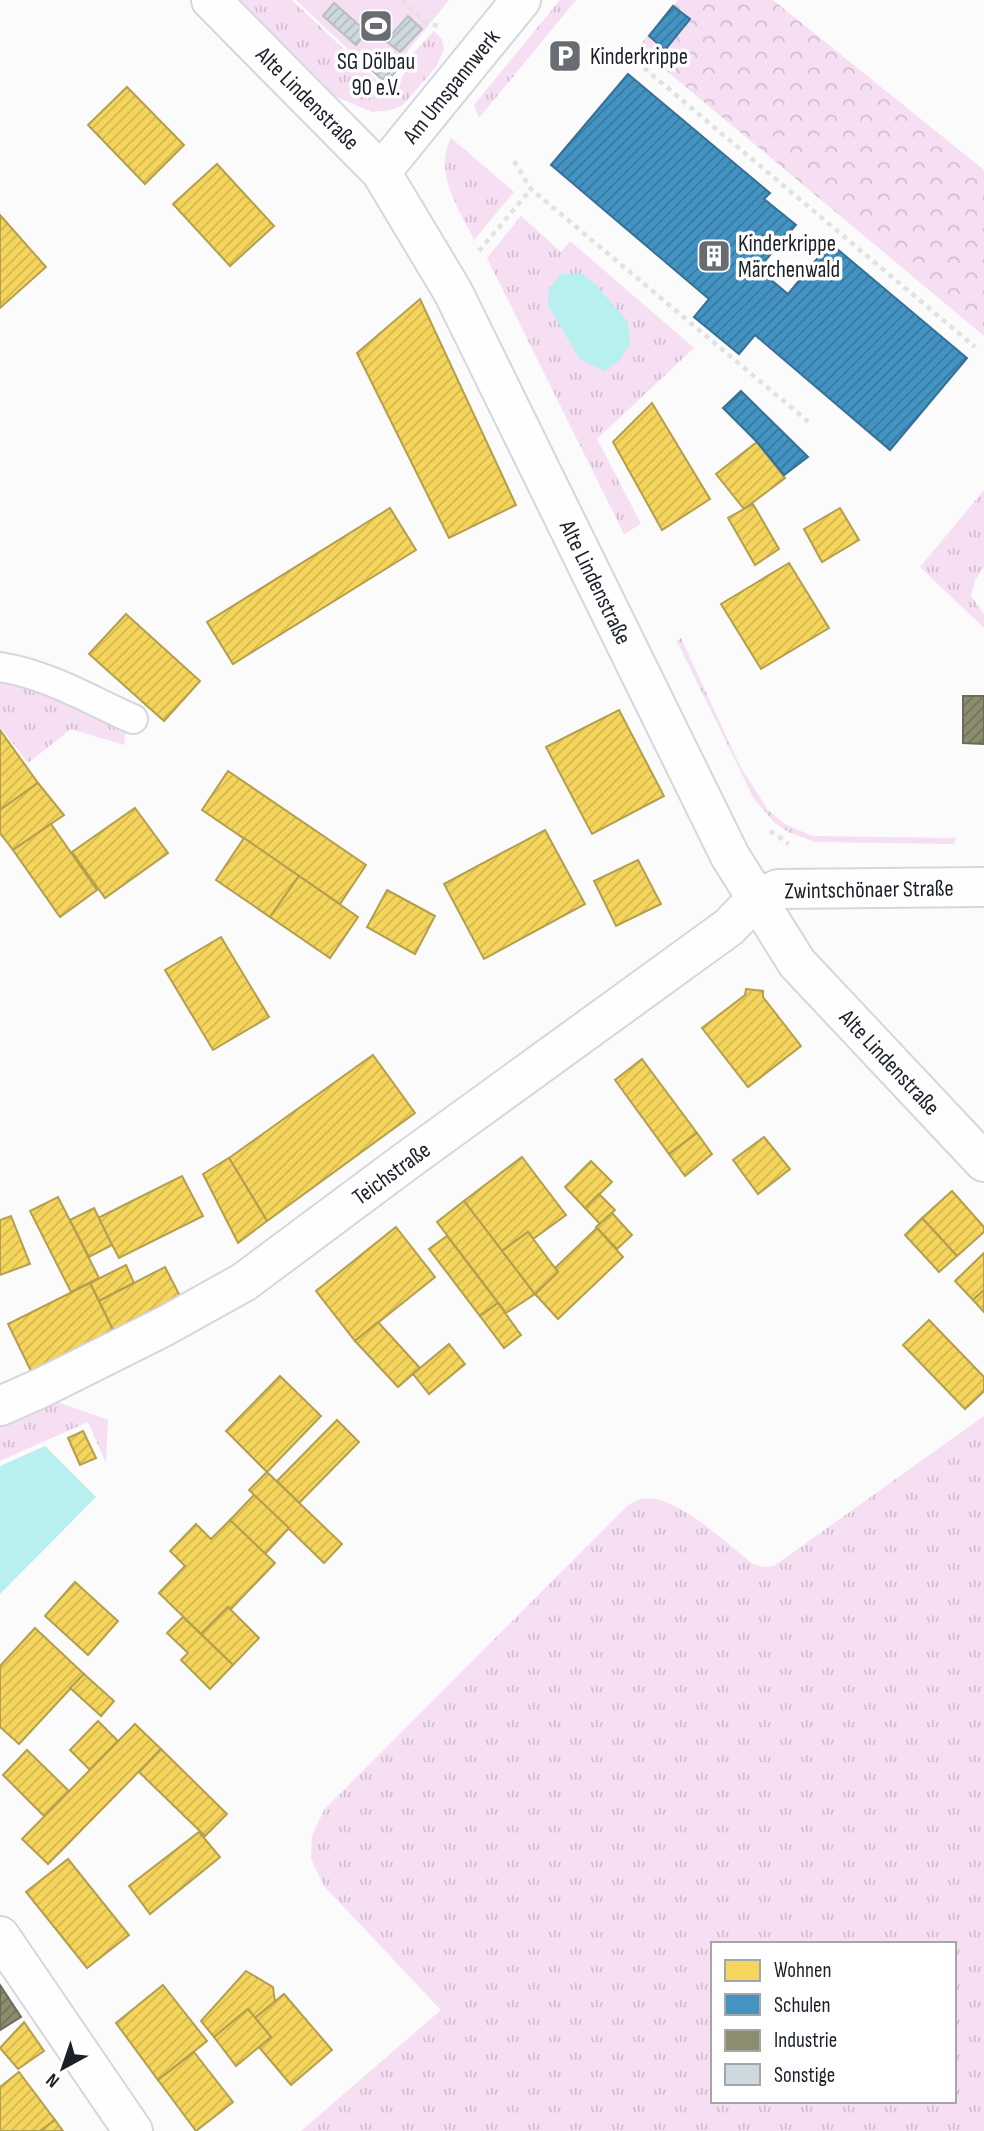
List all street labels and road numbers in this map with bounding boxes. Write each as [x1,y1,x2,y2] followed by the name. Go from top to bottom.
[397,24,506,150] street label: Am Umspannwerk
[249,40,365,156] street label: Alte Lindenstraße
[553,515,637,649] street label: Alte Lindenstraße
[784,875,954,905] street label: Zwintschönaer Straße
[832,1003,945,1121] street label: Alte Lindenstraße
[347,1136,436,1211] street label: Teichstraße

